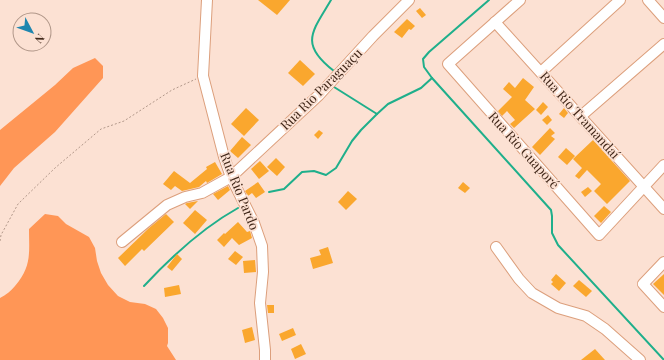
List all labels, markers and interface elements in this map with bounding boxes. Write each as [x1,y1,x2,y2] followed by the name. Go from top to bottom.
[12,12,52,52] north arrow
[32,31,48,47] text: N
[276,44,366,133] street label: Rua Rio Paraguaçu
[537,67,624,162] street label: Rua Rio Tramandaí
[485,108,564,192] street label: Rua Rio Guaporé
[217,149,264,232] street label: Rua Rio Pardo

